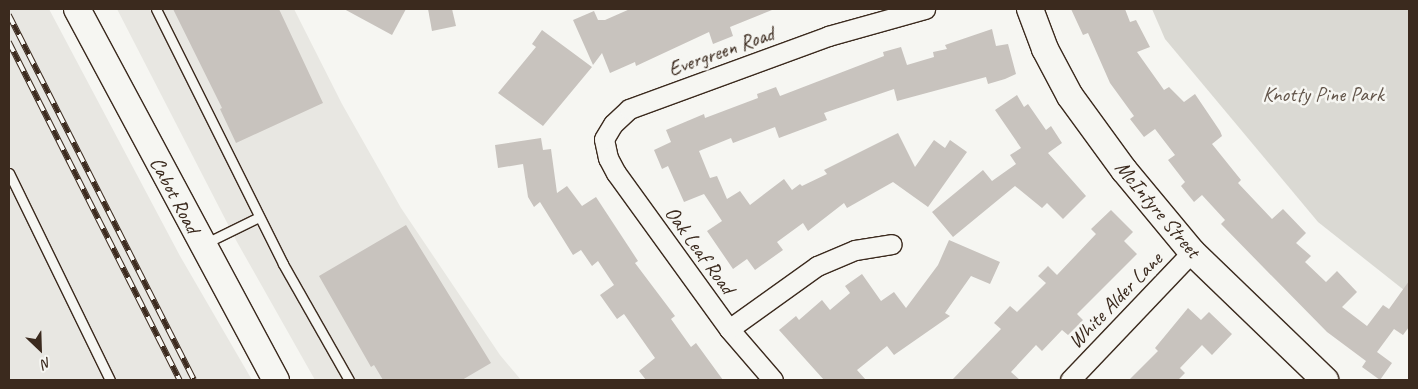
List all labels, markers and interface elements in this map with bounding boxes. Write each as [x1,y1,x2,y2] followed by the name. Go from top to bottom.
[665,20,777,82] street label: Evergreen Road
[1262,81,1384,107] park label: Knotty Pine Park
[144,153,206,237] street label: Cabot Road
[1110,155,1206,263] street label: McIntyre Street
[660,201,740,299] street label: Oak Leaf Road
[1063,246,1167,354] street label: White Alder Lane
[15,324,65,374] north arrow
[39,354,54,373] text: N

